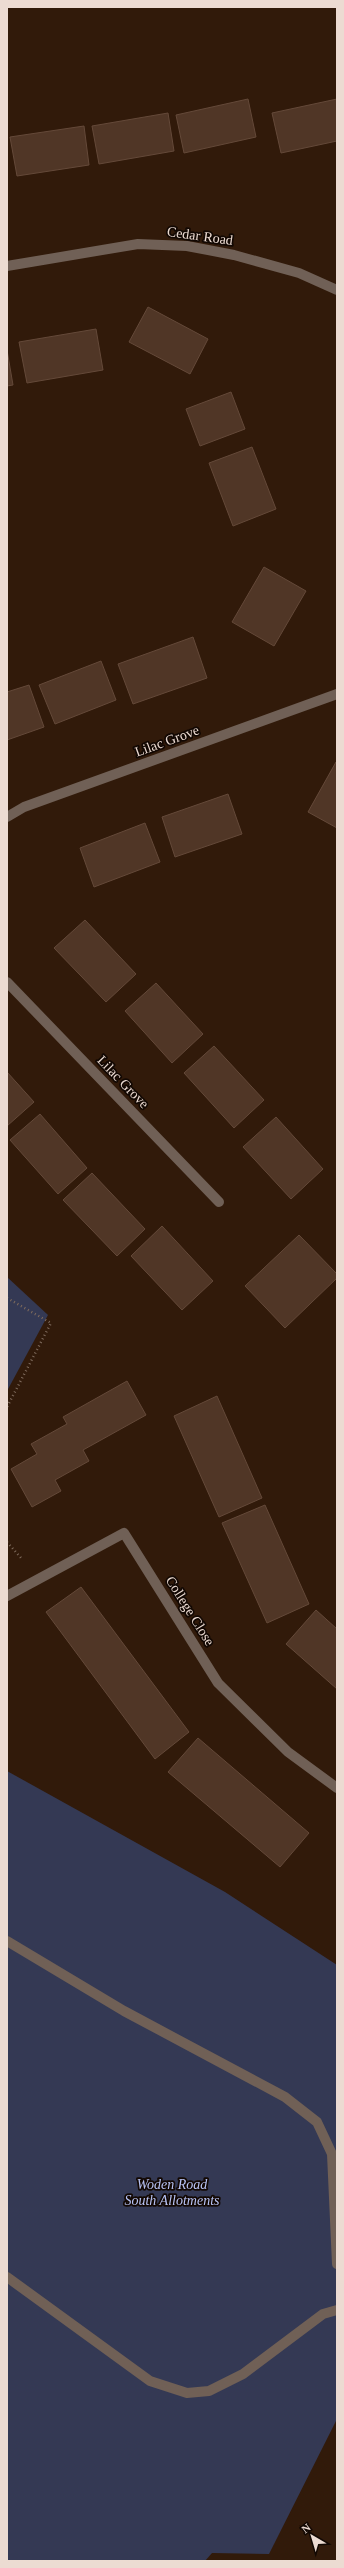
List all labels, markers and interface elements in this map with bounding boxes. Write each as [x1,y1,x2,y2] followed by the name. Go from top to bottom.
[166,224,234,248] street label: Cedar Road
[133,722,201,760] street label: Lilac Grove
[94,1053,152,1111] street label: Lilac Grove
[163,1574,217,1648] street label: College Close
[124,2177,220,2208] park label: Woden Road South Allotments
[292,2516,332,2556] north arrow
[299,2521,313,2535] text: N

